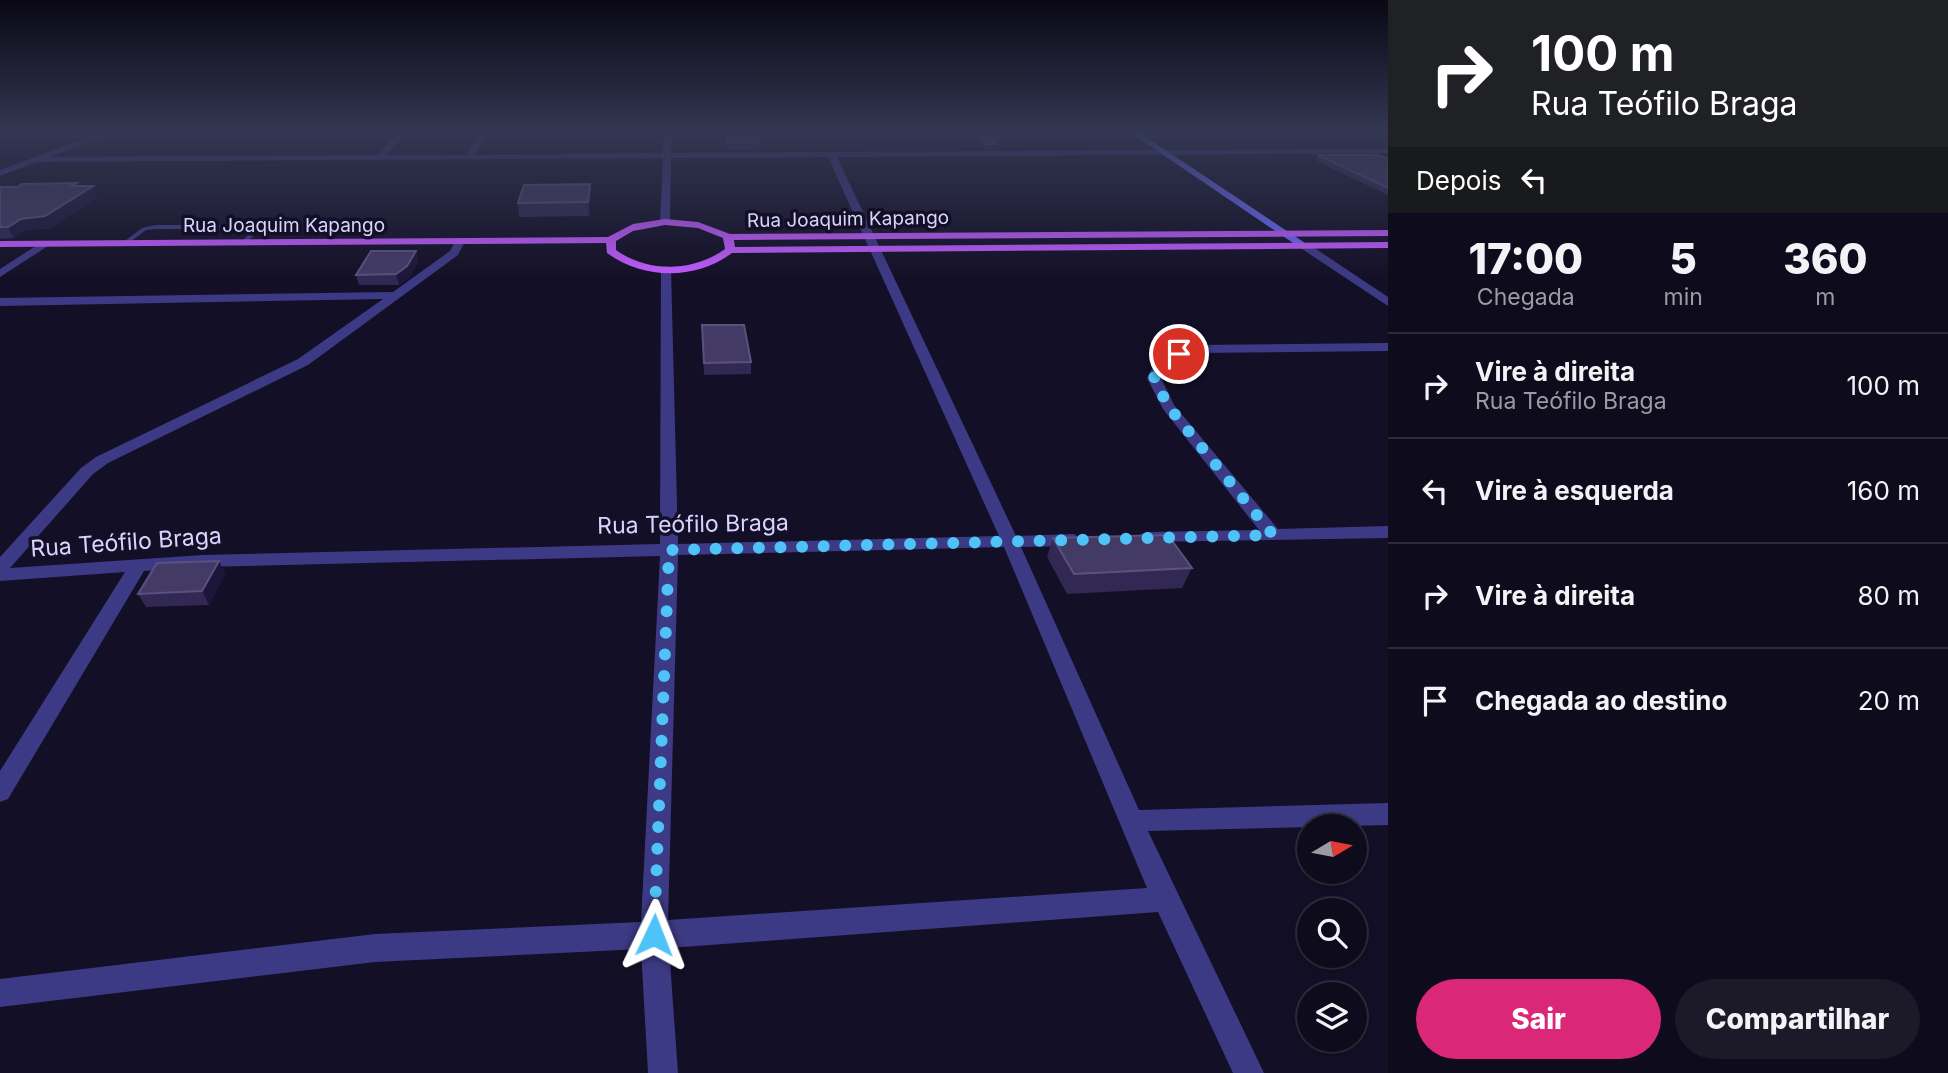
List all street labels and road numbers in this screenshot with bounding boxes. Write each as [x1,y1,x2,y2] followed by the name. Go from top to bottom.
[747,206,949,232] street label: Rua Joaquim Kapango
[183,214,385,237] street label: Rua Joaquim Kapango
[597,508,789,540] street label: Rua Teófilo Braga
[29,521,223,563] street label: Rua Teófilo Braga

